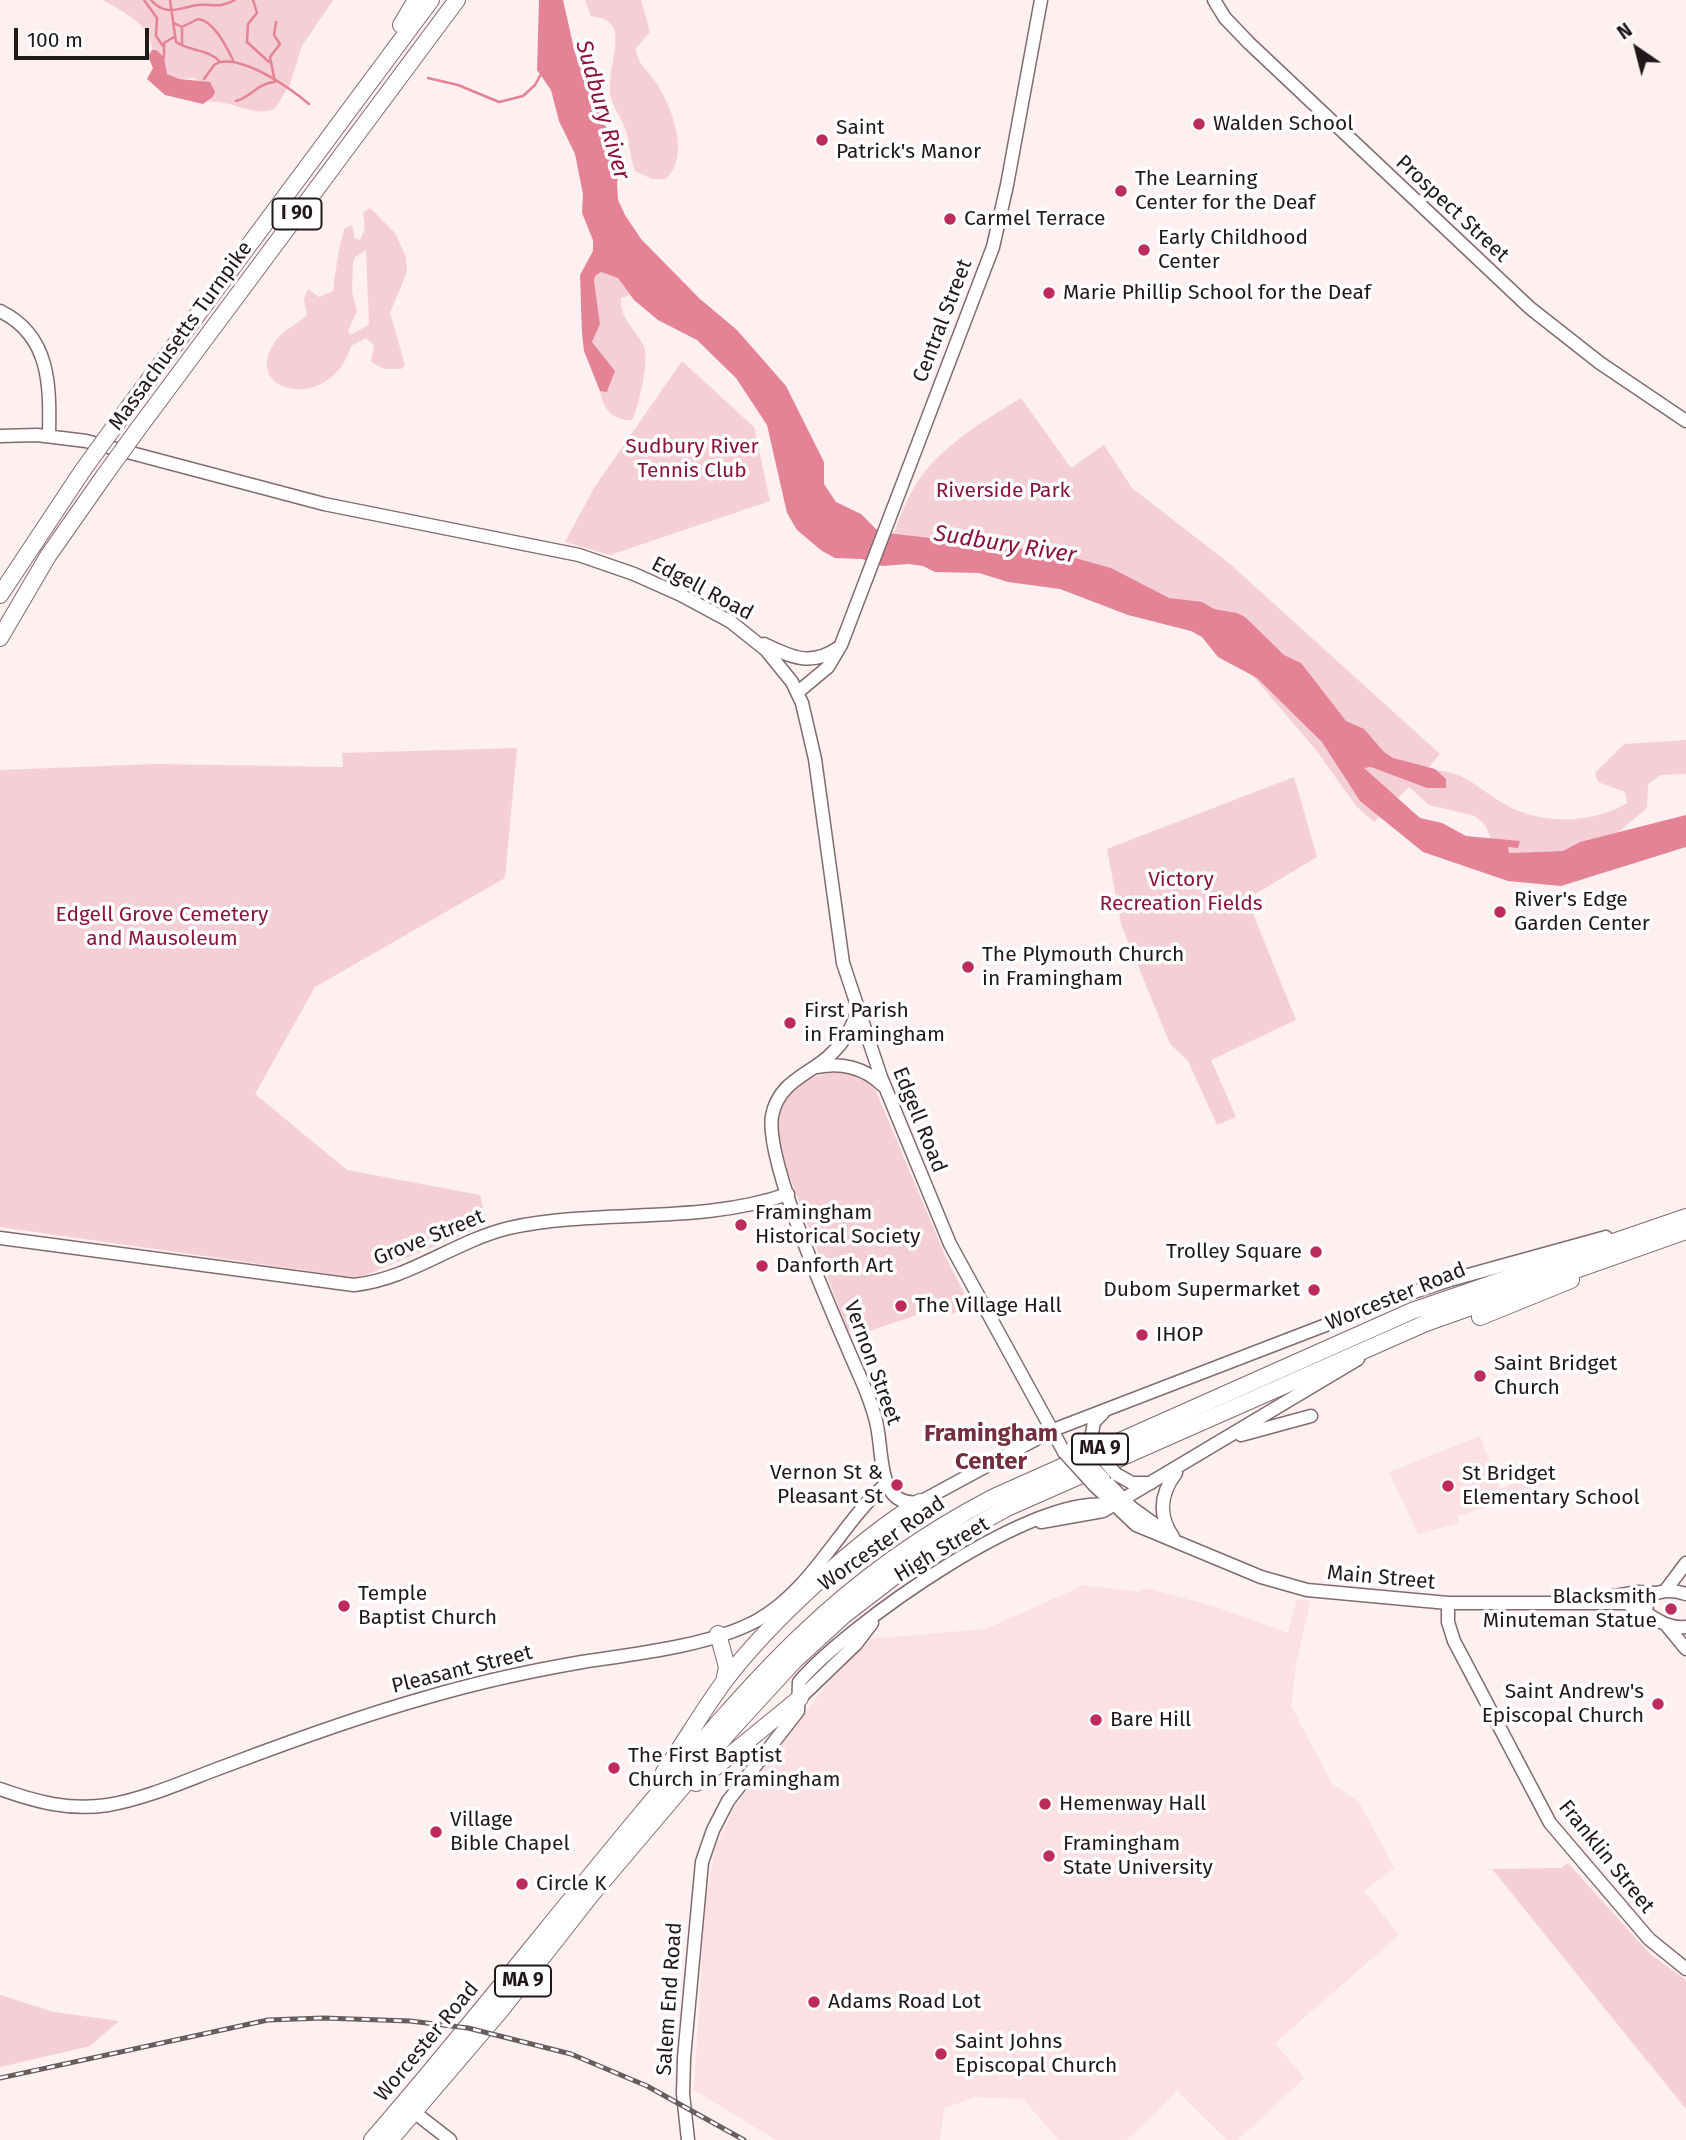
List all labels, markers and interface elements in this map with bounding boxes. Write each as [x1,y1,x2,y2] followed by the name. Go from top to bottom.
[18,14,152,58] scale bar
[1602,14,1672,84] north arrow
[1613,18,1636,44] text: N
[27,27,83,53] text: 100 m
[569,37,635,183] water label: Sudbury River
[1213,111,1353,137] place label: Walden School
[836,115,981,165] place label: Saint Patrick's Manor
[1191,116,1207,132] marker: Walden School
[814,132,830,148] marker: Saint Patrick's Manor
[1390,150,1514,268] street label: Prospect Street
[1135,166,1315,216] place label: The Learning Center for the Deaf
[1113,183,1129,199] marker: The Learning Center for the Deaf
[272,198,322,230] road number: I 90
[964,206,1105,232] place label: Carmel Terrace
[942,211,958,227] marker: Carmel Terrace
[1158,225,1308,275] place label: Early Childhood Center
[104,237,258,435] street label: Massachusetts Turnpike
[1136,242,1152,258] marker: Early Childhood Center
[908,256,978,386] street label: Central Street
[1063,280,1371,306] place label: Marie Phillip School for the Deaf
[1041,285,1057,301] marker: Marie Phillip School for the Deaf
[625,434,759,484] park label: Sudbury River Tennis Club
[936,478,1070,504] park label: Riverside Park
[932,520,1078,570] water label: Sudbury River
[647,552,757,626] street label: Edgell Road
[1099,867,1263,917] park label: Victory Recreation Fields
[1514,887,1650,937] place label: River's Edge Garden Center
[56,902,268,952] park label: Edgell Grove Cemetery and Mausoleum
[1492,904,1508,920] marker: River's Edge Garden Center
[982,942,1184,992] place label: The Plymouth Church in Framingham
[960,959,976,975] marker: The Plymouth Church in Framingham
[804,998,945,1048] place label: First Parish in Framingham
[782,1015,798,1031] marker: First Parish in Framingham
[886,1063,952,1177] street label: Edgell Road
[755,1200,920,1250] place label: Framingham Historical Society
[370,1204,488,1272] street label: Grove Street
[733,1217,749,1233] marker: Framingham Historical Society
[1166,1239,1302,1265] place label: Trolley Square
[1308,1244,1324,1260] marker: Trolley Square
[776,1253,893,1279] place label: Danforth Art
[1322,1257,1470,1337] street label: Worcester Road
[754,1258,770,1274] marker: Danforth Art
[1103,1277,1300,1303] place label: Dubom Supermarket
[1306,1282,1322,1298] marker: Dubom Supermarket
[915,1293,1062,1319] place label: The Village Hall
[838,1298,906,1428] street label: Vernon Street
[893,1298,909,1314] marker: The Village Hall
[1156,1322,1203,1348] place label: IHOP
[1134,1327,1150,1343] marker: IHOP
[1494,1351,1617,1401] place label: Saint Bridget Church
[1472,1368,1488,1384] marker: Saint Bridget Church
[924,1420,1058,1476] district label: Framingham Center
[1072,1434,1128,1464] road number: MA 9
[770,1460,883,1510] place label: Vernon St & Pleasant St
[1462,1461,1640,1511] place label: St Bridget Elementary School
[889,1477,905,1493] marker: Vernon St & Pleasant St
[1440,1478,1456,1494] marker: St Bridget Elementary School
[814,1491,950,1597] street label: Worcester Road
[890,1512,994,1588] street label: High Street
[1326,1561,1436,1595] street label: Main Street
[358,1581,497,1631] place label: Temple Baptist Church
[1483,1584,1657,1634] place label: Blacksmith Minuteman Statue
[336,1598,352,1614] marker: Temple Baptist Church
[1663,1601,1679,1617] marker: Blacksmith Minuteman Statue
[389,1640,535,1700] street label: Pleasant Street
[1482,1679,1644,1729] place label: Saint Andrew's Episcopal Church
[1650,1696,1666,1712] marker: Saint Andrew's Episcopal Church
[1110,1707,1191,1733] place label: Bare Hill
[1088,1712,1104,1728] marker: Bare Hill
[628,1743,840,1793] place label: The First Baptist Church in Framingham
[606,1760,622,1776] marker: The First Baptist Church in Framingham
[1059,1791,1206,1817] place label: Hemenway Hall
[1553,1795,1659,1919] street label: Franklin Street
[1037,1796,1053,1812] marker: Hemenway Hall
[450,1807,570,1857] place label: Village Bible Chapel
[428,1824,444,1840] marker: Village Bible Chapel
[1063,1831,1213,1881] place label: Framingham State University
[1041,1848,1057,1864] marker: Framingham State University
[536,1871,607,1897] place label: Circle K
[514,1876,530,1892] marker: Circle K
[652,1922,688,2076] street label: Salem End Road
[495,1966,551,1996] road number: MA 9
[370,1977,484,2107] street label: Worcester Road
[828,1989,981,2015] place label: Adams Road Lot
[806,1994,822,2010] marker: Adams Road Lot
[955,2029,1117,2079] place label: Saint Johns Episcopal Church
[933,2046,949,2062] marker: Saint Johns Episcopal Church

